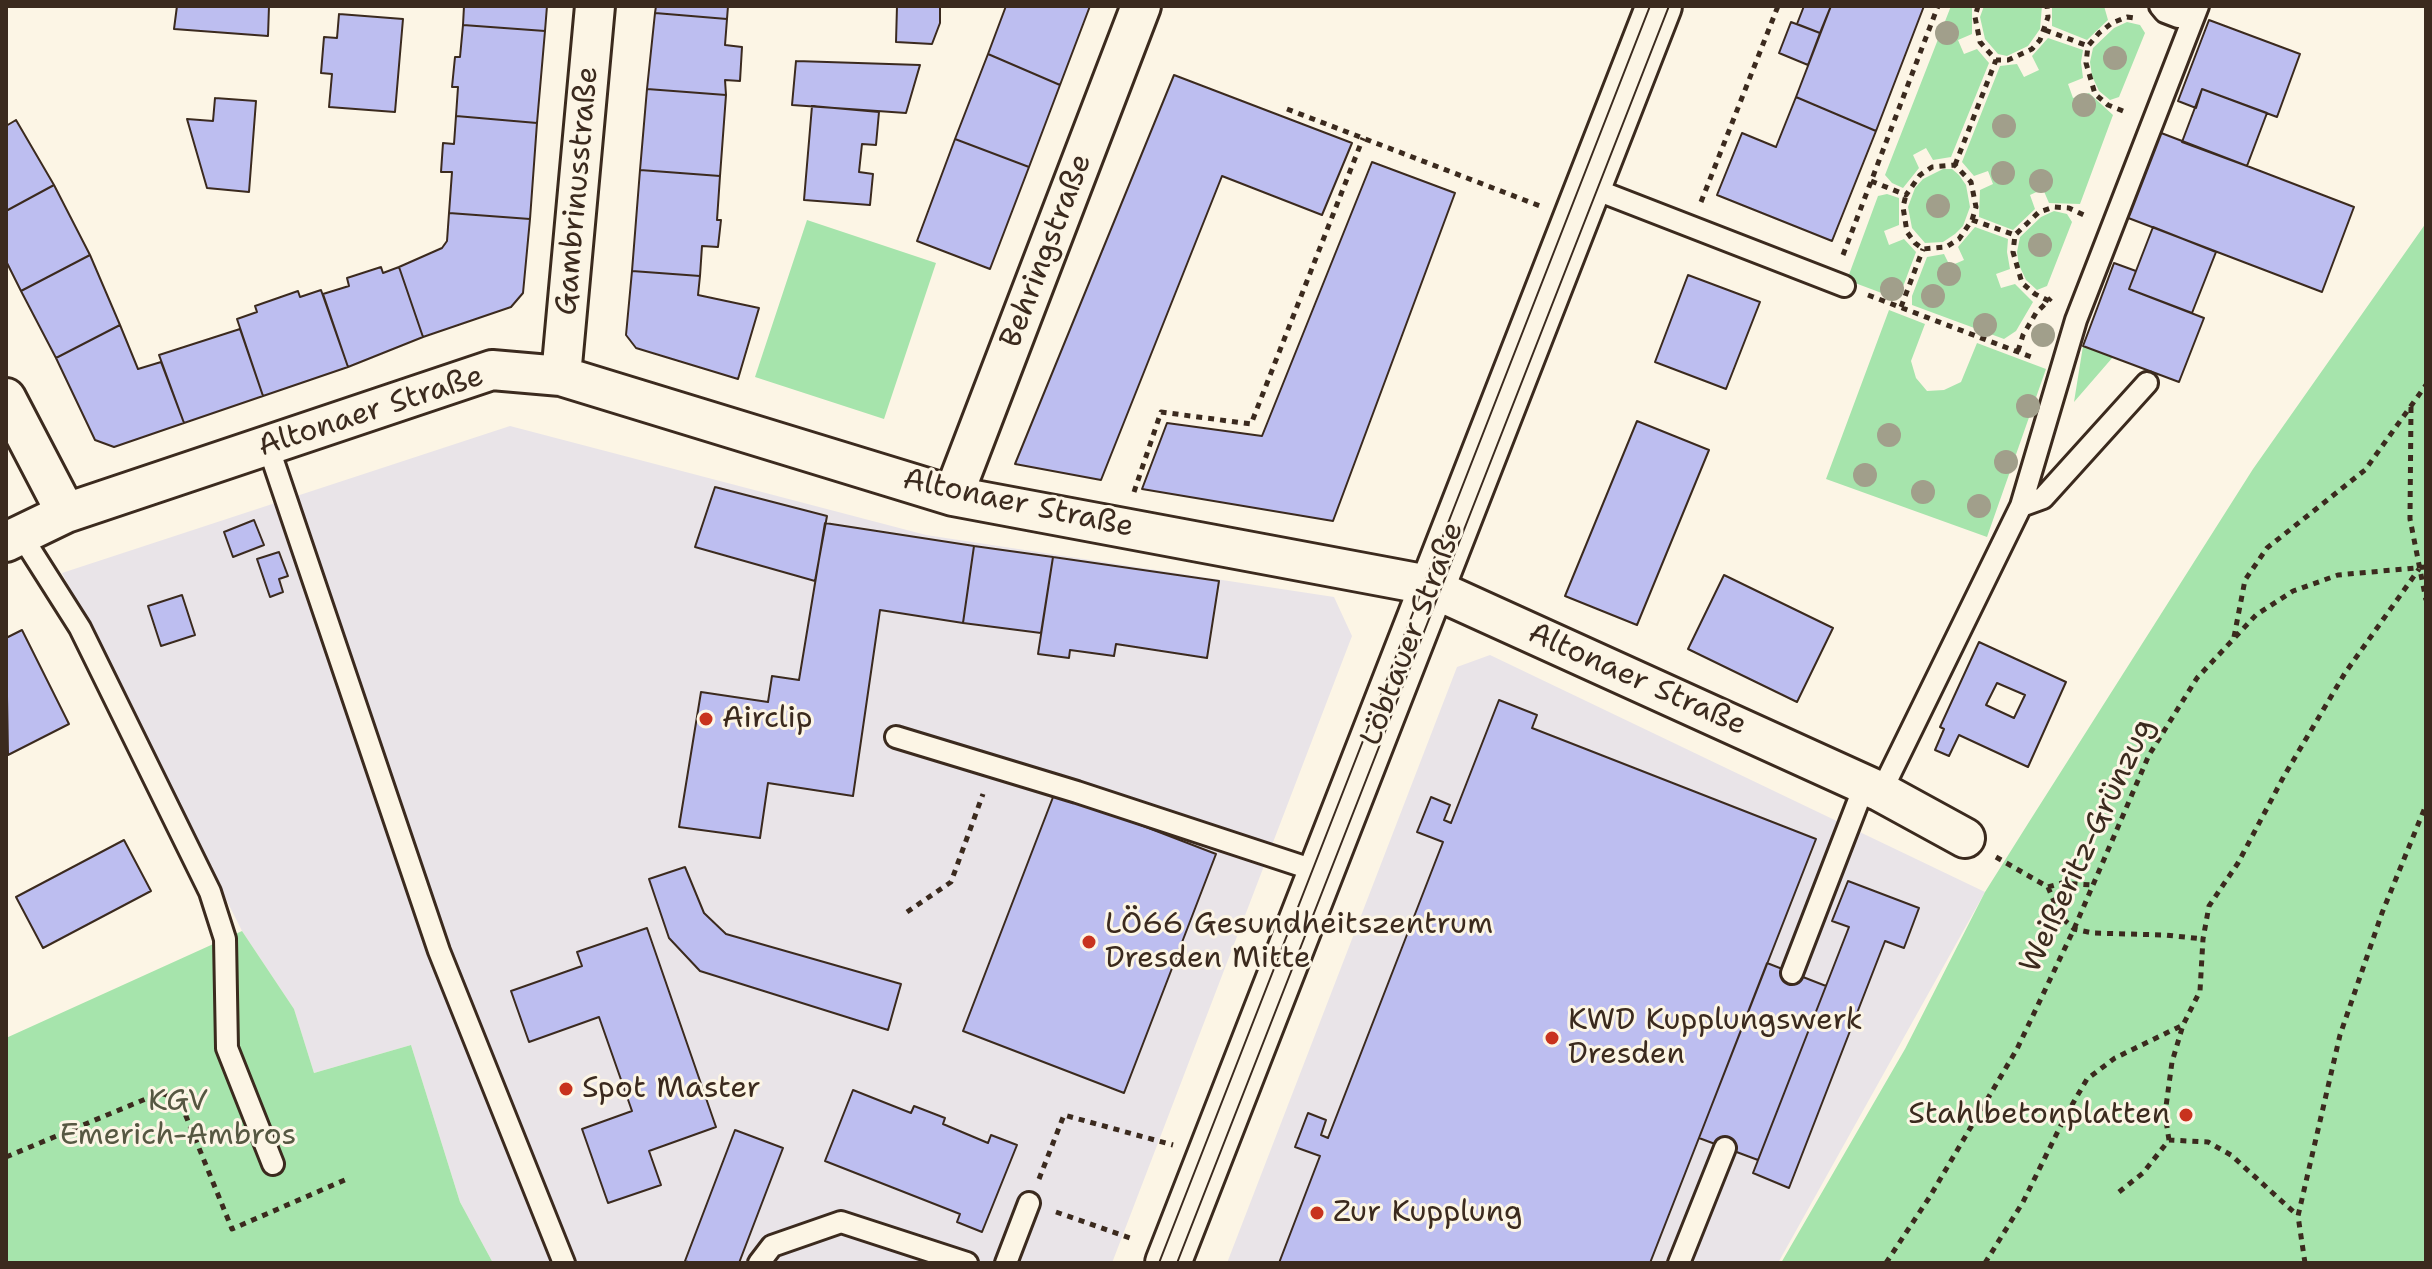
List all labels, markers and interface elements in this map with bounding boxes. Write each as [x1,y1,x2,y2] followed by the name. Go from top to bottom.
[549,65,607,317] street label: Gambrinusstraße
[994,149,1100,353] street label: Behringstraße
[254,359,488,465] street label: Altonaer Straße
[899,462,1137,546] street label: Altonaer Straße
[1354,517,1472,751] street label: Löbtauer Straße
[1522,616,1752,744] street label: Altonaer Straße
[722,701,813,737] place label: Airclip
[697,710,715,728] marker: Airclip
[2013,713,2163,979] street label: Weißeritz-Grünzug
[1105,907,1493,978] place label: LÖ66 Gesundheitszentrum Dresden Mitte
[1080,933,1098,951] marker: LÖ66 Gesundheitszentrum Dresden Mitte
[1568,1003,1863,1074] place label: KWD Kupplungswerk Dresden
[1543,1029,1561,1047] marker: KWD Kupplungswerk Dresden
[582,1071,761,1107] place label: Spot Master
[557,1080,575,1098] marker: Spot Master
[60,1084,296,1154] park label: KGV Emerich-Ambros
[1908,1097,2170,1133] place label: Stahlbetonplatten
[2177,1106,2195,1124] marker: Stahlbetonplatten
[1333,1195,1522,1231] place label: Zur Kupplung
[1308,1204,1326,1222] marker: Zur Kupplung

